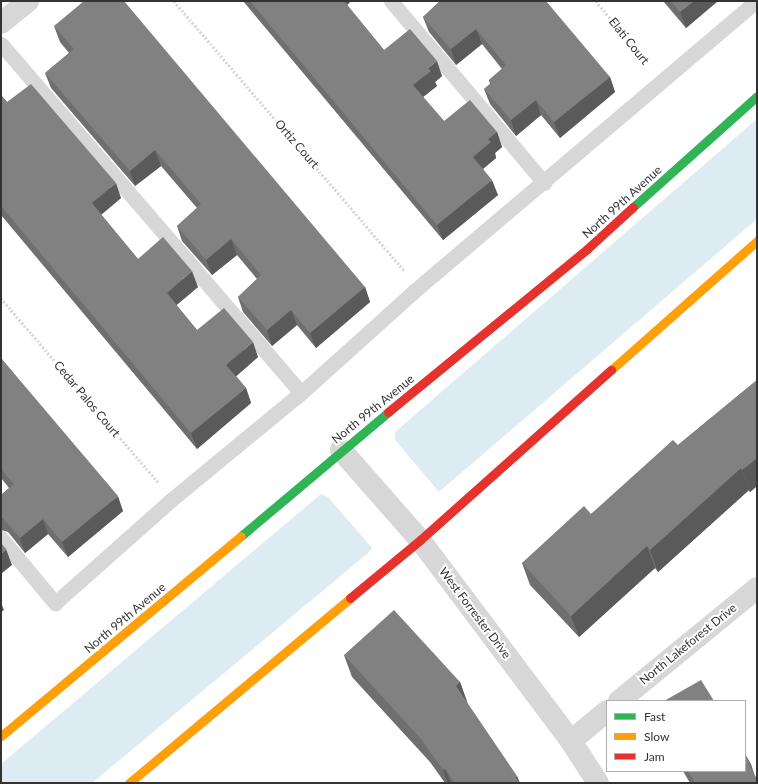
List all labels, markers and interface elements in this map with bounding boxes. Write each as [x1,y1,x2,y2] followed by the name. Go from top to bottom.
[606,15,652,67] street label: Elati Court
[272,117,322,171] street label: Ortiz Court
[579,163,665,241] street label: North 99th Avenue
[51,358,123,440] street label: Cedar Palos Court
[329,371,417,447] street label: North 99th Avenue
[436,565,514,661] street label: West Forrester Drive
[81,580,169,656] street label: North 99th Avenue
[637,600,739,688] street label: North Lakeforest Drive
[606,700,746,772] legend
[644,709,665,724] text: Fast
[644,729,669,744] text: Slow
[644,749,665,764] text: Jam

